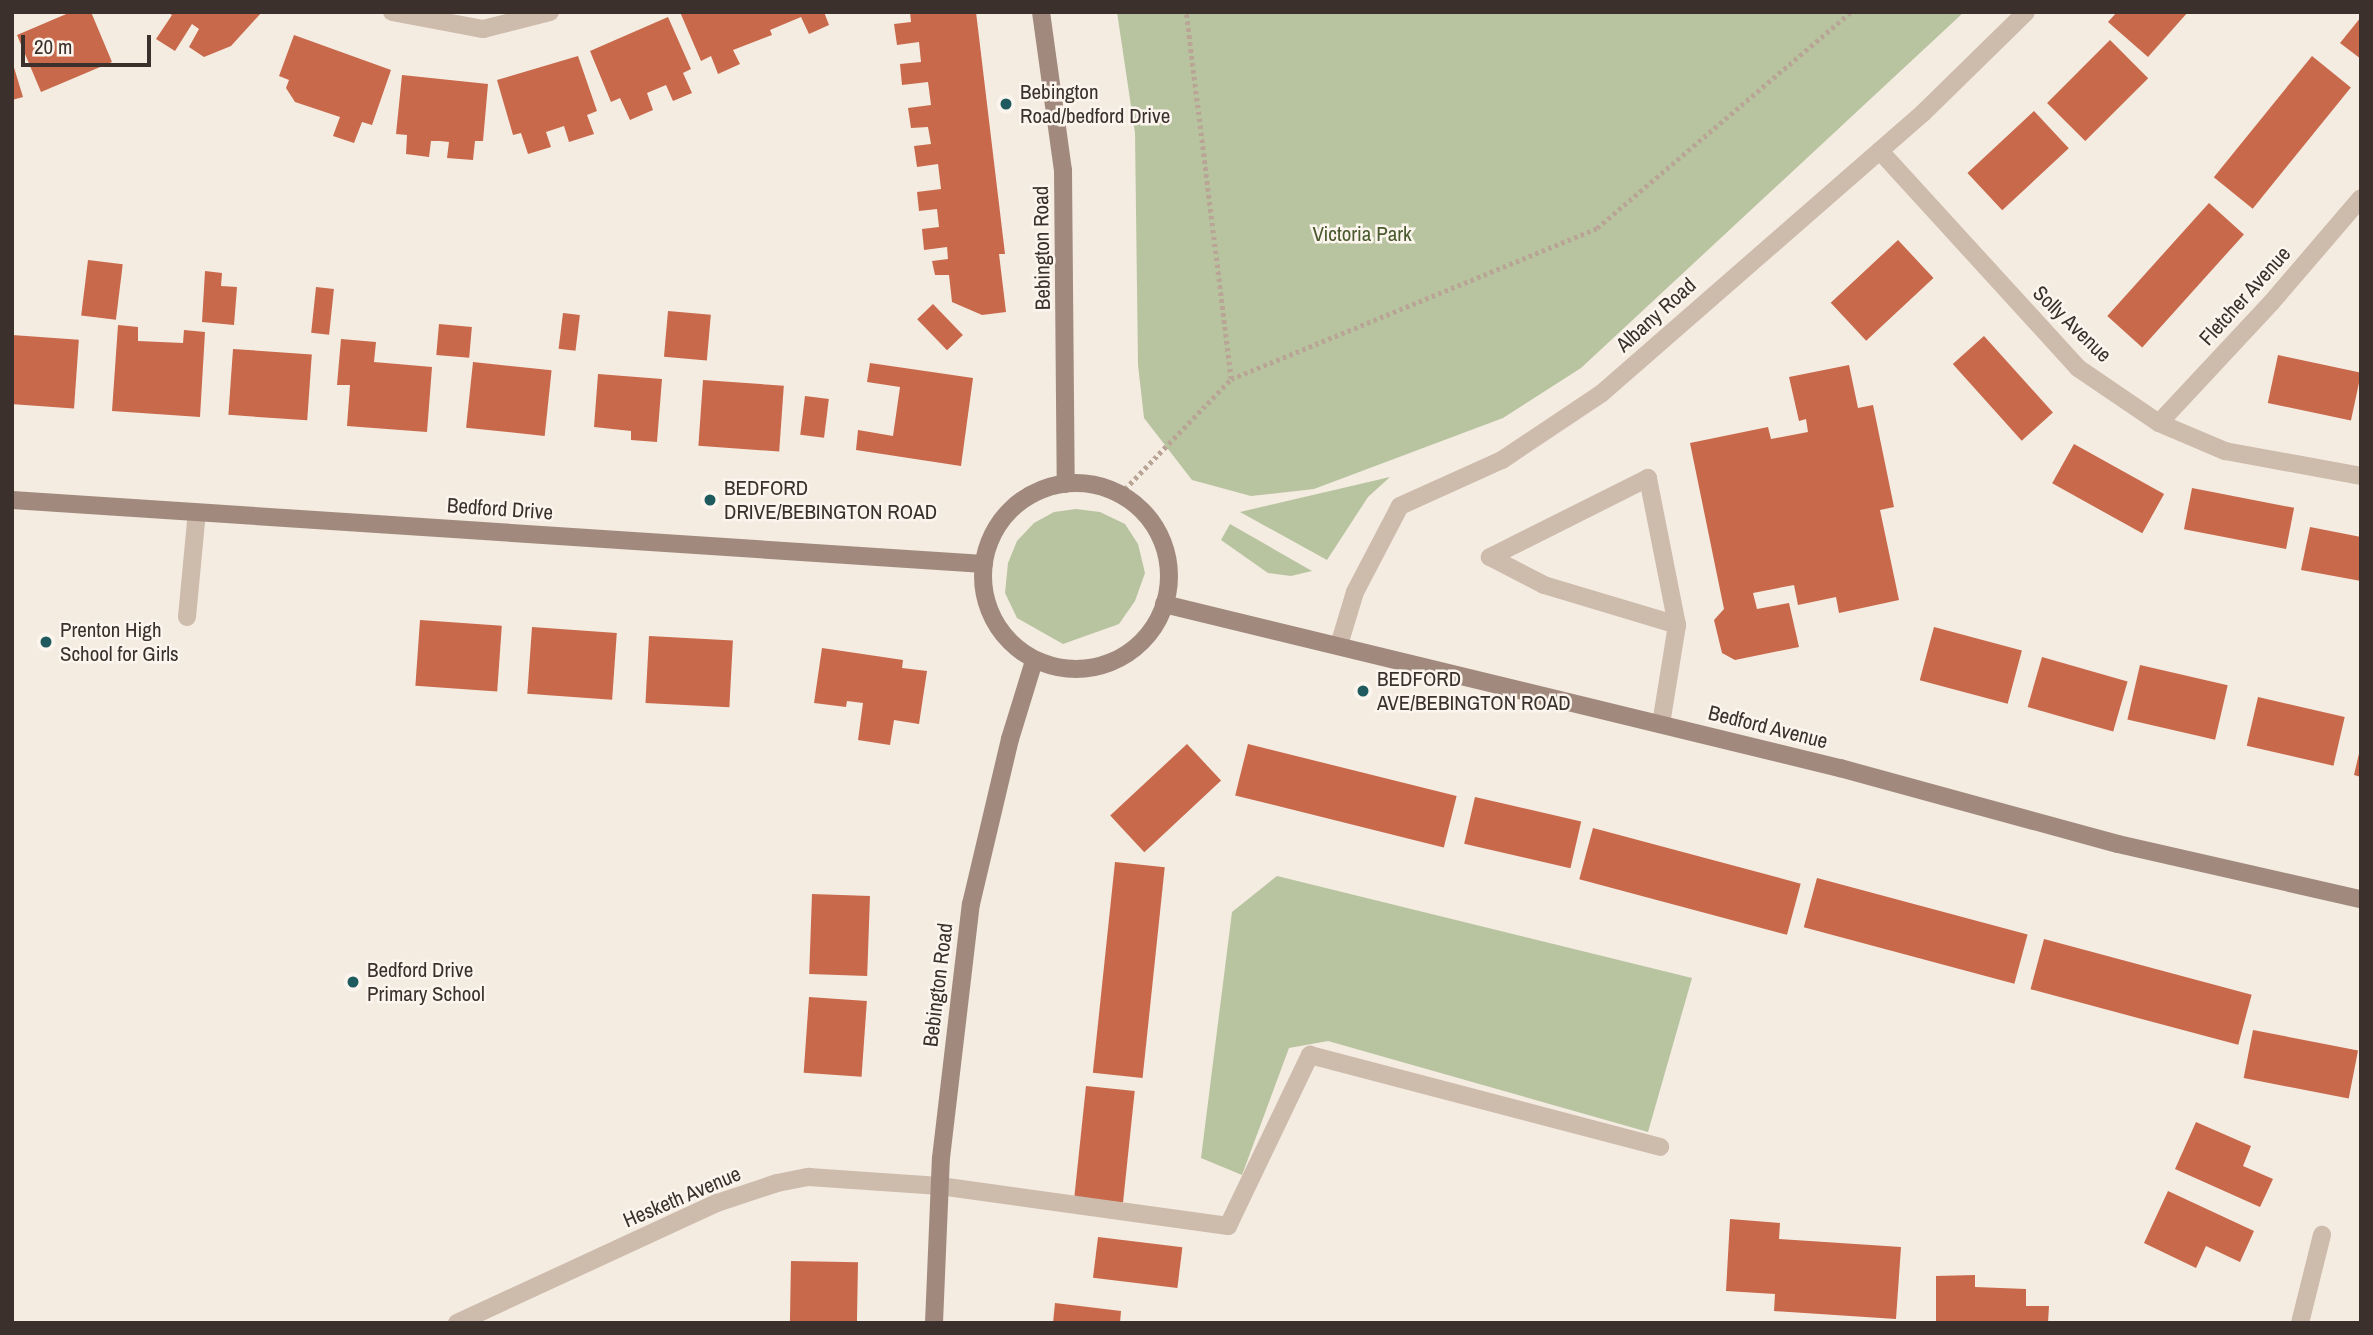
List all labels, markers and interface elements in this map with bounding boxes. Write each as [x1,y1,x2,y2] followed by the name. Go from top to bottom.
[24,21,154,65] scale bar
[34,32,72,61] text: 20 m
[1020,79,1170,129] place label: Bebington Road/bedford Drive
[998,96,1014,112] marker: Bebington Road/bedford Drive
[1028,186,1056,310] street label: Bebington Road
[1312,221,1412,247] park label: Victoria Park
[2194,241,2296,351] street label: Fletcher Avenue
[1611,273,1701,357] street label: Albany Road
[2027,280,2117,368] street label: Solly Avenue
[724,475,937,525] place label: BEDFORD DRIVE/BEBINGTON ROAD
[702,492,718,508] marker: BEDFORD DRIVE/BEBINGTON ROAD
[446,493,554,525] street label: Bedford Drive
[60,617,179,667] place label: Prenton High School for Girls
[38,634,54,650] marker: Prenton High School for Girls
[1377,666,1571,716] place label: BEDFORD AVE/BEBINGTON ROAD
[1355,683,1371,699] marker: BEDFORD AVE/BEBINGTON ROAD
[1705,700,1831,754] street label: Bedford Avenue
[918,922,958,1048] street label: Bebington Road
[367,957,485,1007] place label: Bedford Drive Primary School
[345,974,361,990] marker: Bedford Drive Primary School
[619,1161,745,1233] street label: Hesketh Avenue

